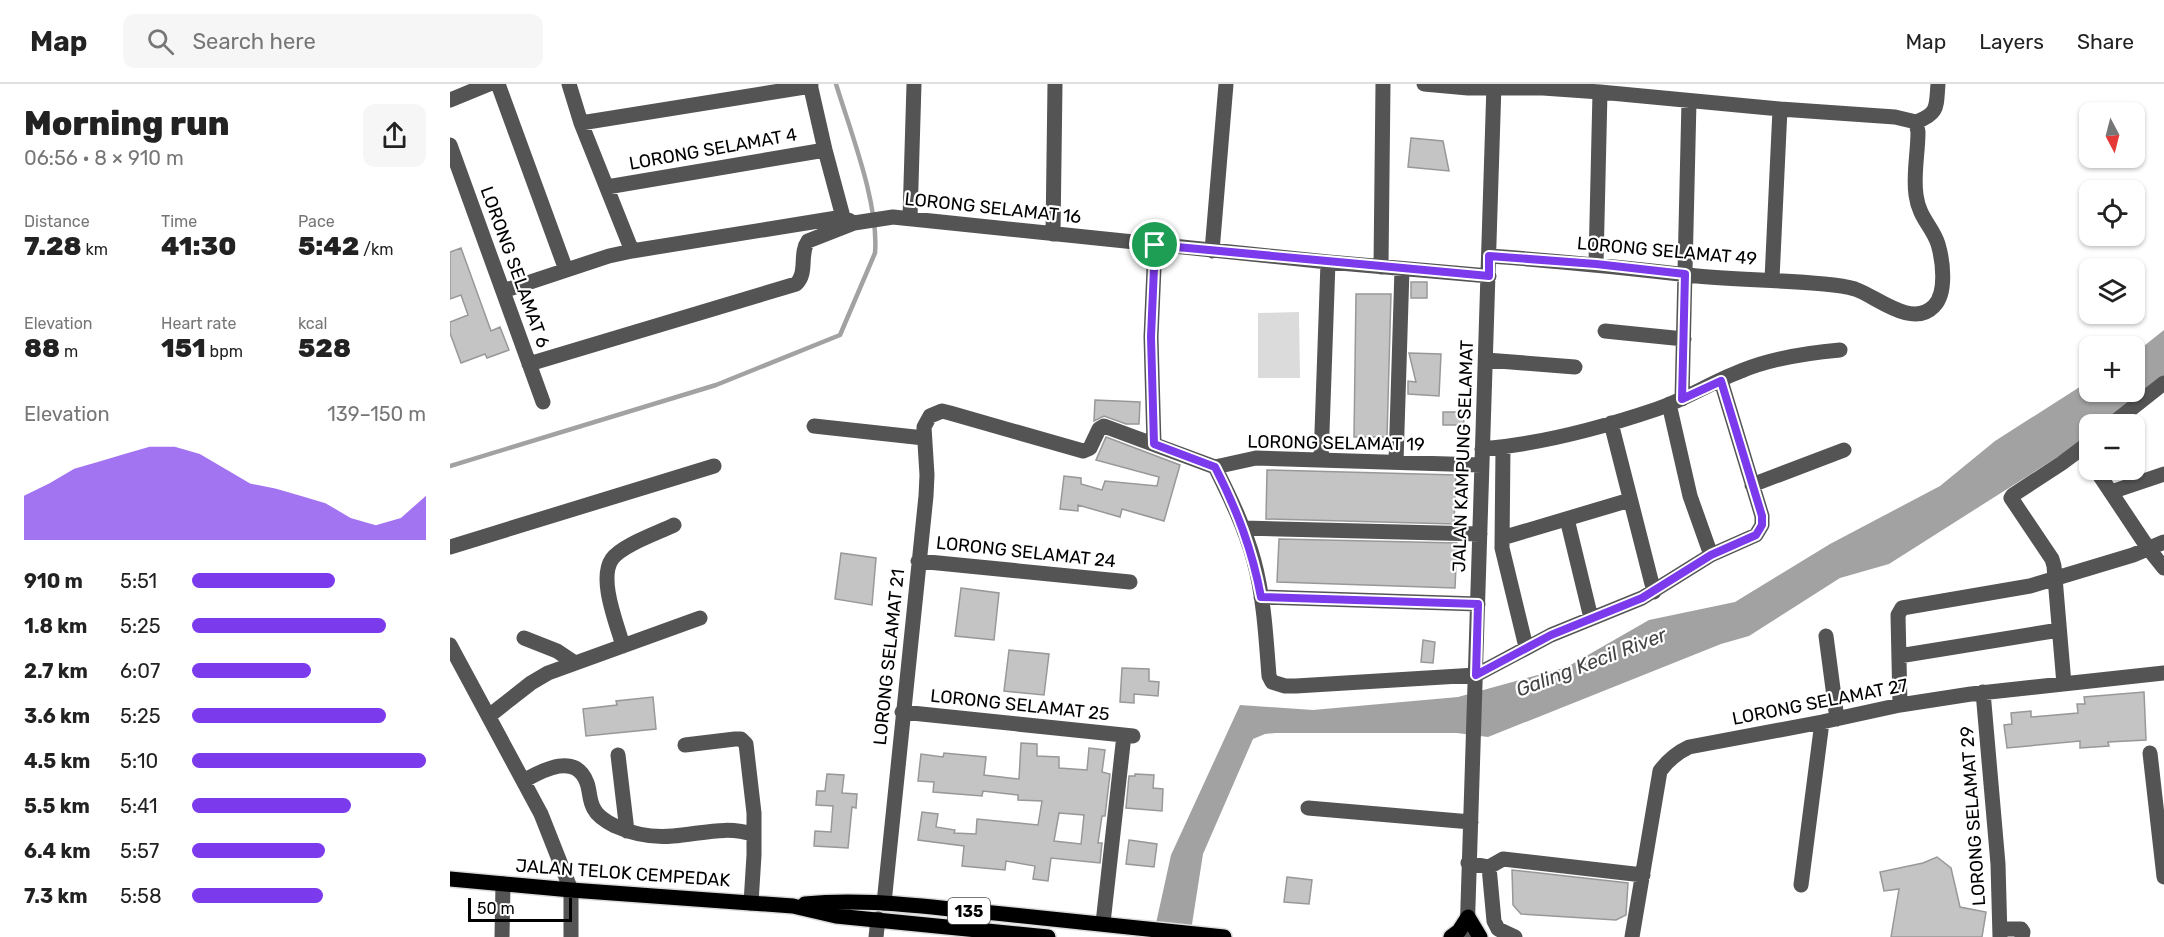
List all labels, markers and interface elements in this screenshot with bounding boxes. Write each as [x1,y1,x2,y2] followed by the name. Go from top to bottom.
[123,14,543,68] search box
[30,25,87,58] text: Map
[144,25,177,58] icon: search
[192,28,316,55] text: Search here
[1905,29,1946,54] text: Map
[1979,29,2044,54] text: Layers
[2077,29,2134,54] text: Share
[2079,102,2145,168] north arrow
[2079,102,2145,480] map controls
[24,104,229,143] text: Morning run
[363,104,426,167] button: share
[627,123,799,175] street label: LORONG SELAMAT 4
[24,146,184,170] text: 06:56 · 8 × 910 m
[2079,180,2145,246] button: locate
[476,183,554,351] street label: LORONG SELAMAT 6
[904,188,1083,228] street label: LORONG SELAMAT 16
[24,212,90,231] text: Distance
[161,212,197,231] text: Time
[298,212,335,231] text: Pace
[1129,219,1180,270] pin
[1138,228,1171,261] icon: arrive
[24,231,82,262] text: 7.28
[161,231,236,262] text: 41:30
[298,231,359,262] text: 5:42
[1576,232,1758,270] street label: LORONG SELAMAT 49
[82,240,108,259] text: km
[359,240,394,259] text: /km
[2079,258,2145,324] button: layers
[24,314,93,333] text: Elevation
[161,314,236,333] text: Heart rate
[298,314,327,333] text: kcal
[24,333,60,364] text: 88
[161,333,206,364] text: 151
[298,333,351,364] text: 528
[2079,336,2145,402] button: +
[1448,339,1478,573] street label: JALAN KAMPUNG SELAMAT
[60,342,78,361] text: m
[206,342,243,361] text: bpm
[24,402,110,426] text: Elevation
[327,402,426,426] text: 139–150 m
[2079,414,2145,480] button: −
[1247,430,1425,456] street label: LORONG SELAMAT 19
[935,532,1117,572] street label: LORONG SELAMAT 24
[869,568,909,746] street label: LORONG SELAMAT 21
[24,569,83,593] text: 910 m
[120,569,157,593] text: 5:51
[24,614,87,638] text: 1.8 km
[120,614,161,638] text: 5:25
[1512,622,1671,702] water label: Galing Kecil River
[24,659,88,683] text: 2.7 km
[120,659,160,683] text: 6:07
[1730,674,1910,730] street label: LORONG SELAMAT 27
[929,685,1111,725] street label: LORONG SELAMAT 25
[24,704,90,728] text: 3.6 km
[120,704,161,728] text: 5:25
[1956,725,1990,907] street label: LORONG SELAMAT 29
[24,749,90,773] text: 4.5 km
[120,749,158,773] text: 5:10
[24,794,90,818] text: 5.5 km
[120,794,158,818] text: 5:41
[24,839,91,863] text: 6.4 km
[120,839,159,863] text: 5:57
[515,855,731,891] street label: JALAN TELOK CEMPEDAK
[24,884,87,908] text: 7.3 km
[120,884,162,908] text: 5:58
[468,895,572,922] scale bar
[948,898,990,924] road number: 135
[477,899,515,918] text: 50 m

